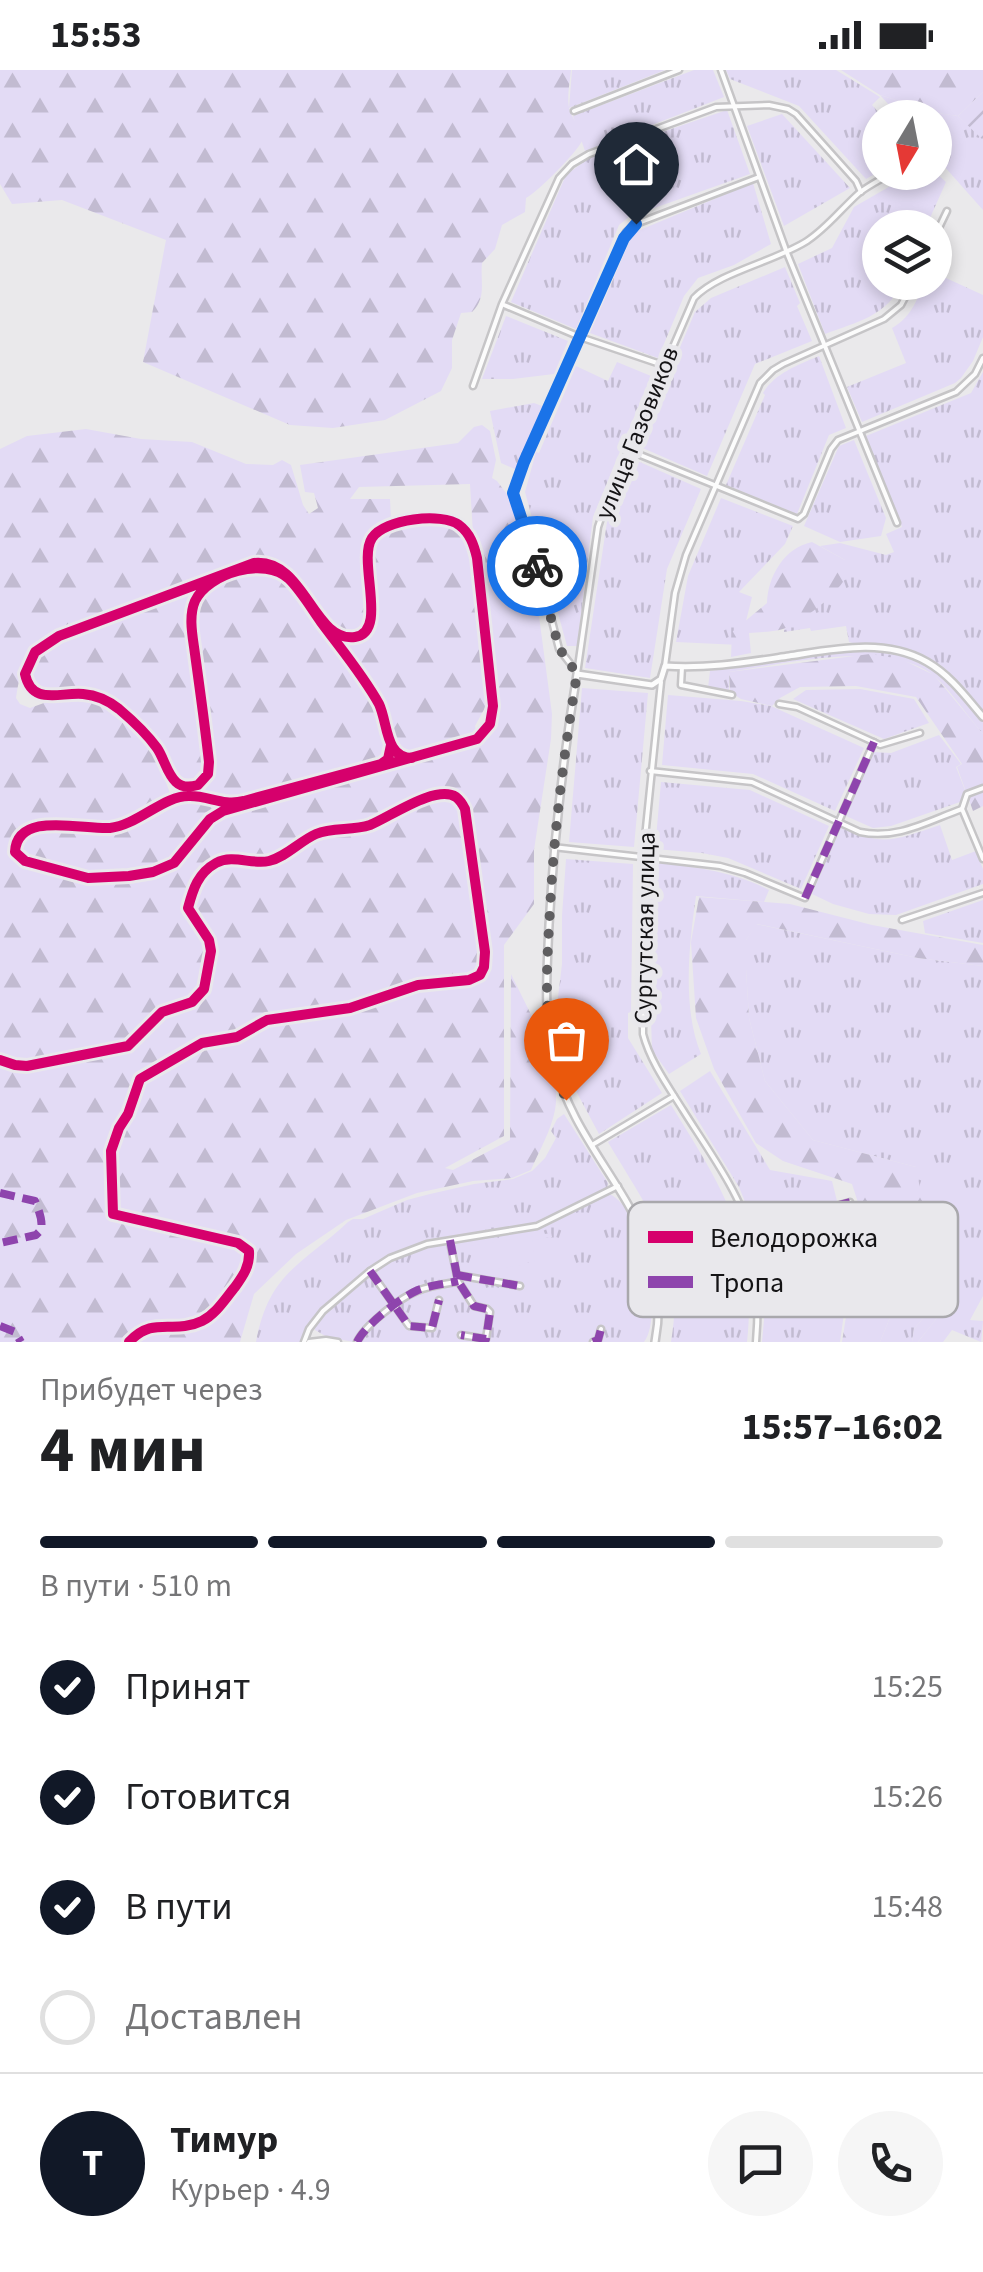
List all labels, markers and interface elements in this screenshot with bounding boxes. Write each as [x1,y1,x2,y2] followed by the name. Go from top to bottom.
[50,8,142,62] text: 15:53
[862,100,952,190] north arrow
[862,100,952,300] map controls
[594,122,679,225] pin
[609,137,664,192] icon: home
[862,210,952,300] button: layers
[586,341,688,525] street label: улица Газовиков
[487,516,587,616] courier
[510,539,565,594] icon: bike
[625,832,665,1024] street label: Сургутская улица
[524,998,609,1101] pin
[539,1013,594,1068] icon: bag
[628,1202,958,1317] legend
[710,1218,878,1258] text: Велодорожка
[710,1263,784,1303] text: Тропа
[40,1367,263,1413] text: Прибудет через
[741,1400,943,1454] text: 15:57–16:02
[40,1404,206,1497] text: 4 мин
[40,1563,232,1609] text: В пути · 510 m
[40,1660,95,1715] icon: check
[125,1660,250,1714] text: Принят
[871,1664,943,1710] text: 15:25
[40,1770,95,1825] icon: check
[125,1770,292,1824] text: Готовится
[871,1774,943,1820] text: 15:26
[40,1880,95,1935] icon: check
[125,1880,233,1934] text: В пути
[871,1884,943,1930] text: 15:48
[125,1990,303,2044] text: Доставлен
[708,2111,813,2216] button: chat
[838,2111,943,2216] button: phone
[170,2113,278,2167] text: Тимур
[82,2136,103,2190] text: Т
[170,2167,331,2213] text: Курьер · 4.9

